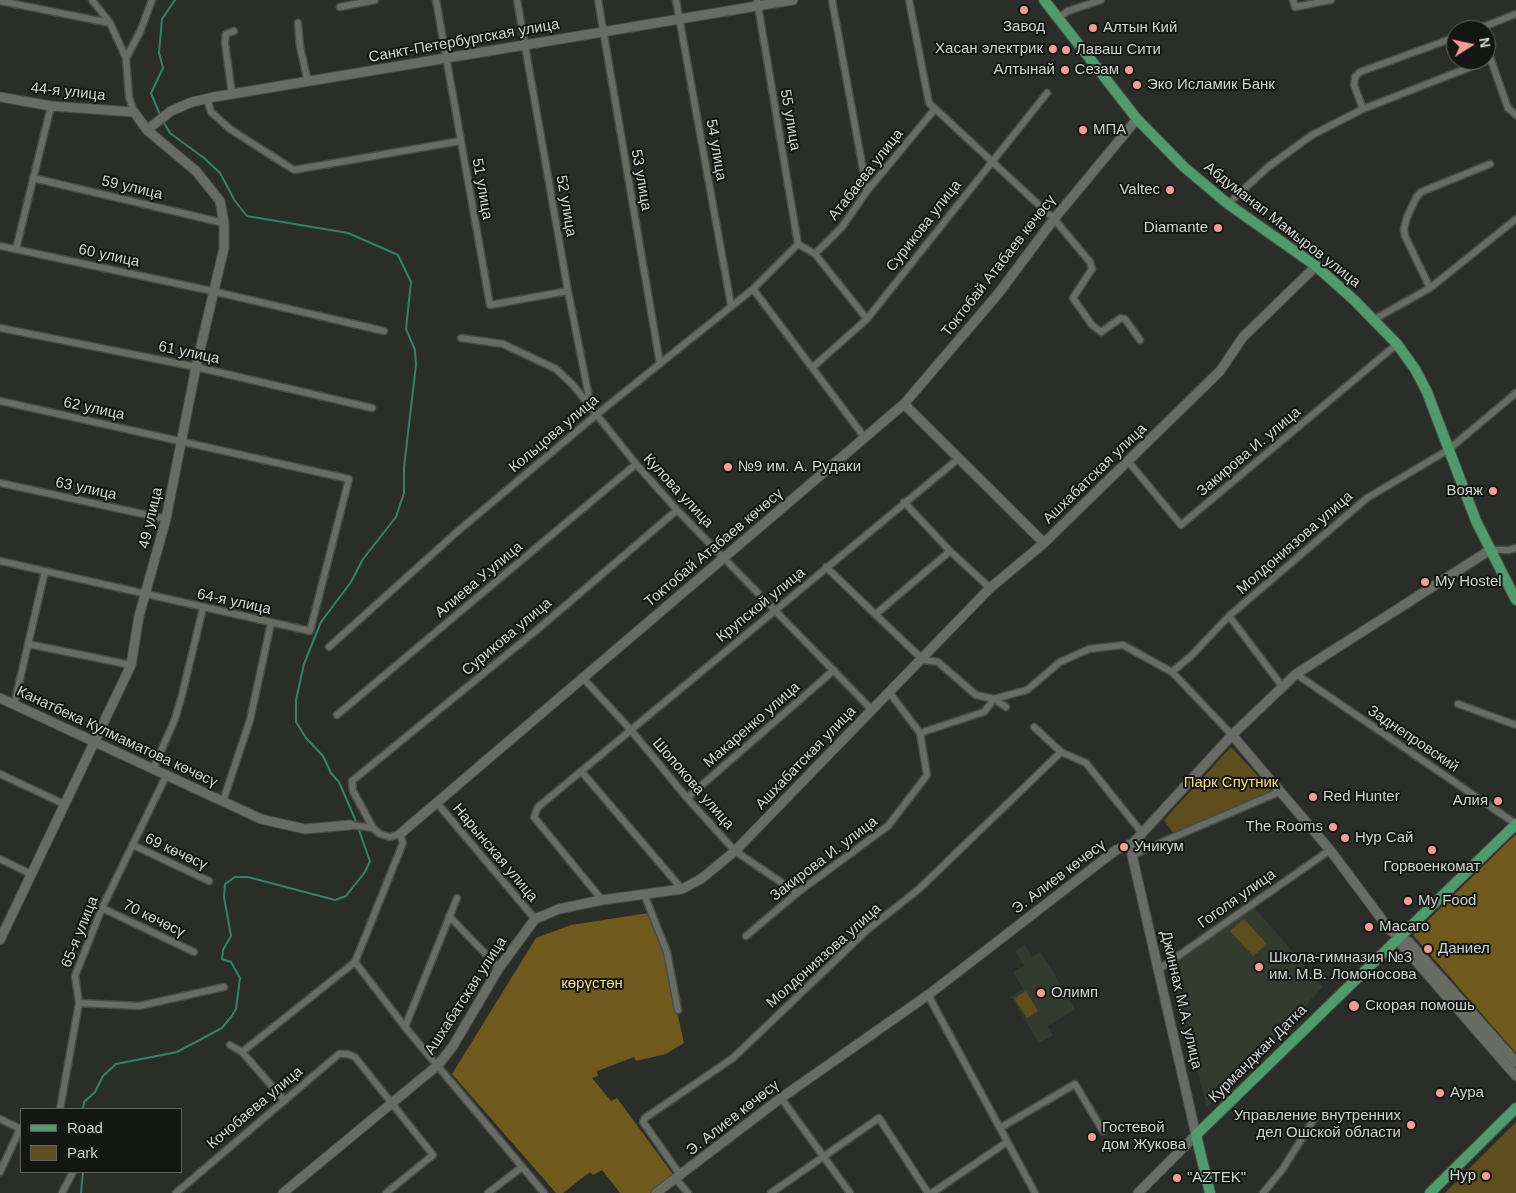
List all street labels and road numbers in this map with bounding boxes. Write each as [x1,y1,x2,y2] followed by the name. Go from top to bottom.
[367,15,561,67] street label: Санкт-Петербургская улица
[30,79,106,105] street label: 44-я улица
[776,88,804,152] street label: 55 улица
[702,118,730,182] street label: 54 улица
[825,126,907,224] street label: Атабаева улица
[627,148,655,212] street label: 53 улица
[468,157,496,221] street label: 51 улица
[1200,158,1364,292] street label: Абдуманап Мамыров улица
[100,172,164,204] street label: 59 улица
[552,174,580,238] street label: 52 улица
[883,177,965,275] street label: Сурикова улица
[938,191,1060,341] street label: Токтобай Атабаев көчөсү
[77,241,141,271] street label: 60 улица
[157,338,221,368] street label: 61 улица
[505,391,603,477] street label: Кольцова улица
[62,394,126,424] street label: 62 улица
[1194,403,1304,501] street label: Закирова И. улица
[1039,420,1151,528] street label: Ашхабатская улица
[639,450,717,532] street label: Кулова улица
[54,474,118,504] street label: 63 улица
[641,485,787,611] street label: Токтобай Атабаев көчөсү
[135,486,167,550] street label: 49 улица
[1233,488,1357,598] street label: Молдониязова улица
[432,538,526,622] street label: Алиева У.улица
[713,564,809,646] street label: Крупской улица
[195,585,273,619] street label: 64-я улица
[459,594,555,680] street label: Сурикова улица
[700,678,804,772] street label: Макаренко улица
[14,682,220,792] street label: Канатбека Кулмаматова көчөсү
[752,702,860,814] street label: Ашхабатская улица
[1364,702,1462,776] street label: Заднепровский
[648,735,738,833] street label: Шопокова улица
[449,800,541,906] street label: Нарынская улица
[767,813,881,905] street label: Закирова И. улица
[142,830,210,874] street label: 69 көчөсү
[1009,836,1109,918] street label: Э. Алиев көчөсү
[1195,866,1279,932] street label: Гоголя улица
[58,894,102,970] street label: 65-я улица
[120,896,188,942] street label: 70 көчөсү
[763,900,885,1012] street label: Молдониязова улица
[1156,929,1206,1071] street label: Джиннах М.А. улица
[421,934,511,1058] street label: Ашхабатская улица
[1205,1001,1311,1107] street label: Курманджан Датка
[203,1063,307,1153] street label: Кочобаева улица
[683,1076,783,1160] street label: Э. Алиев көчөсү

